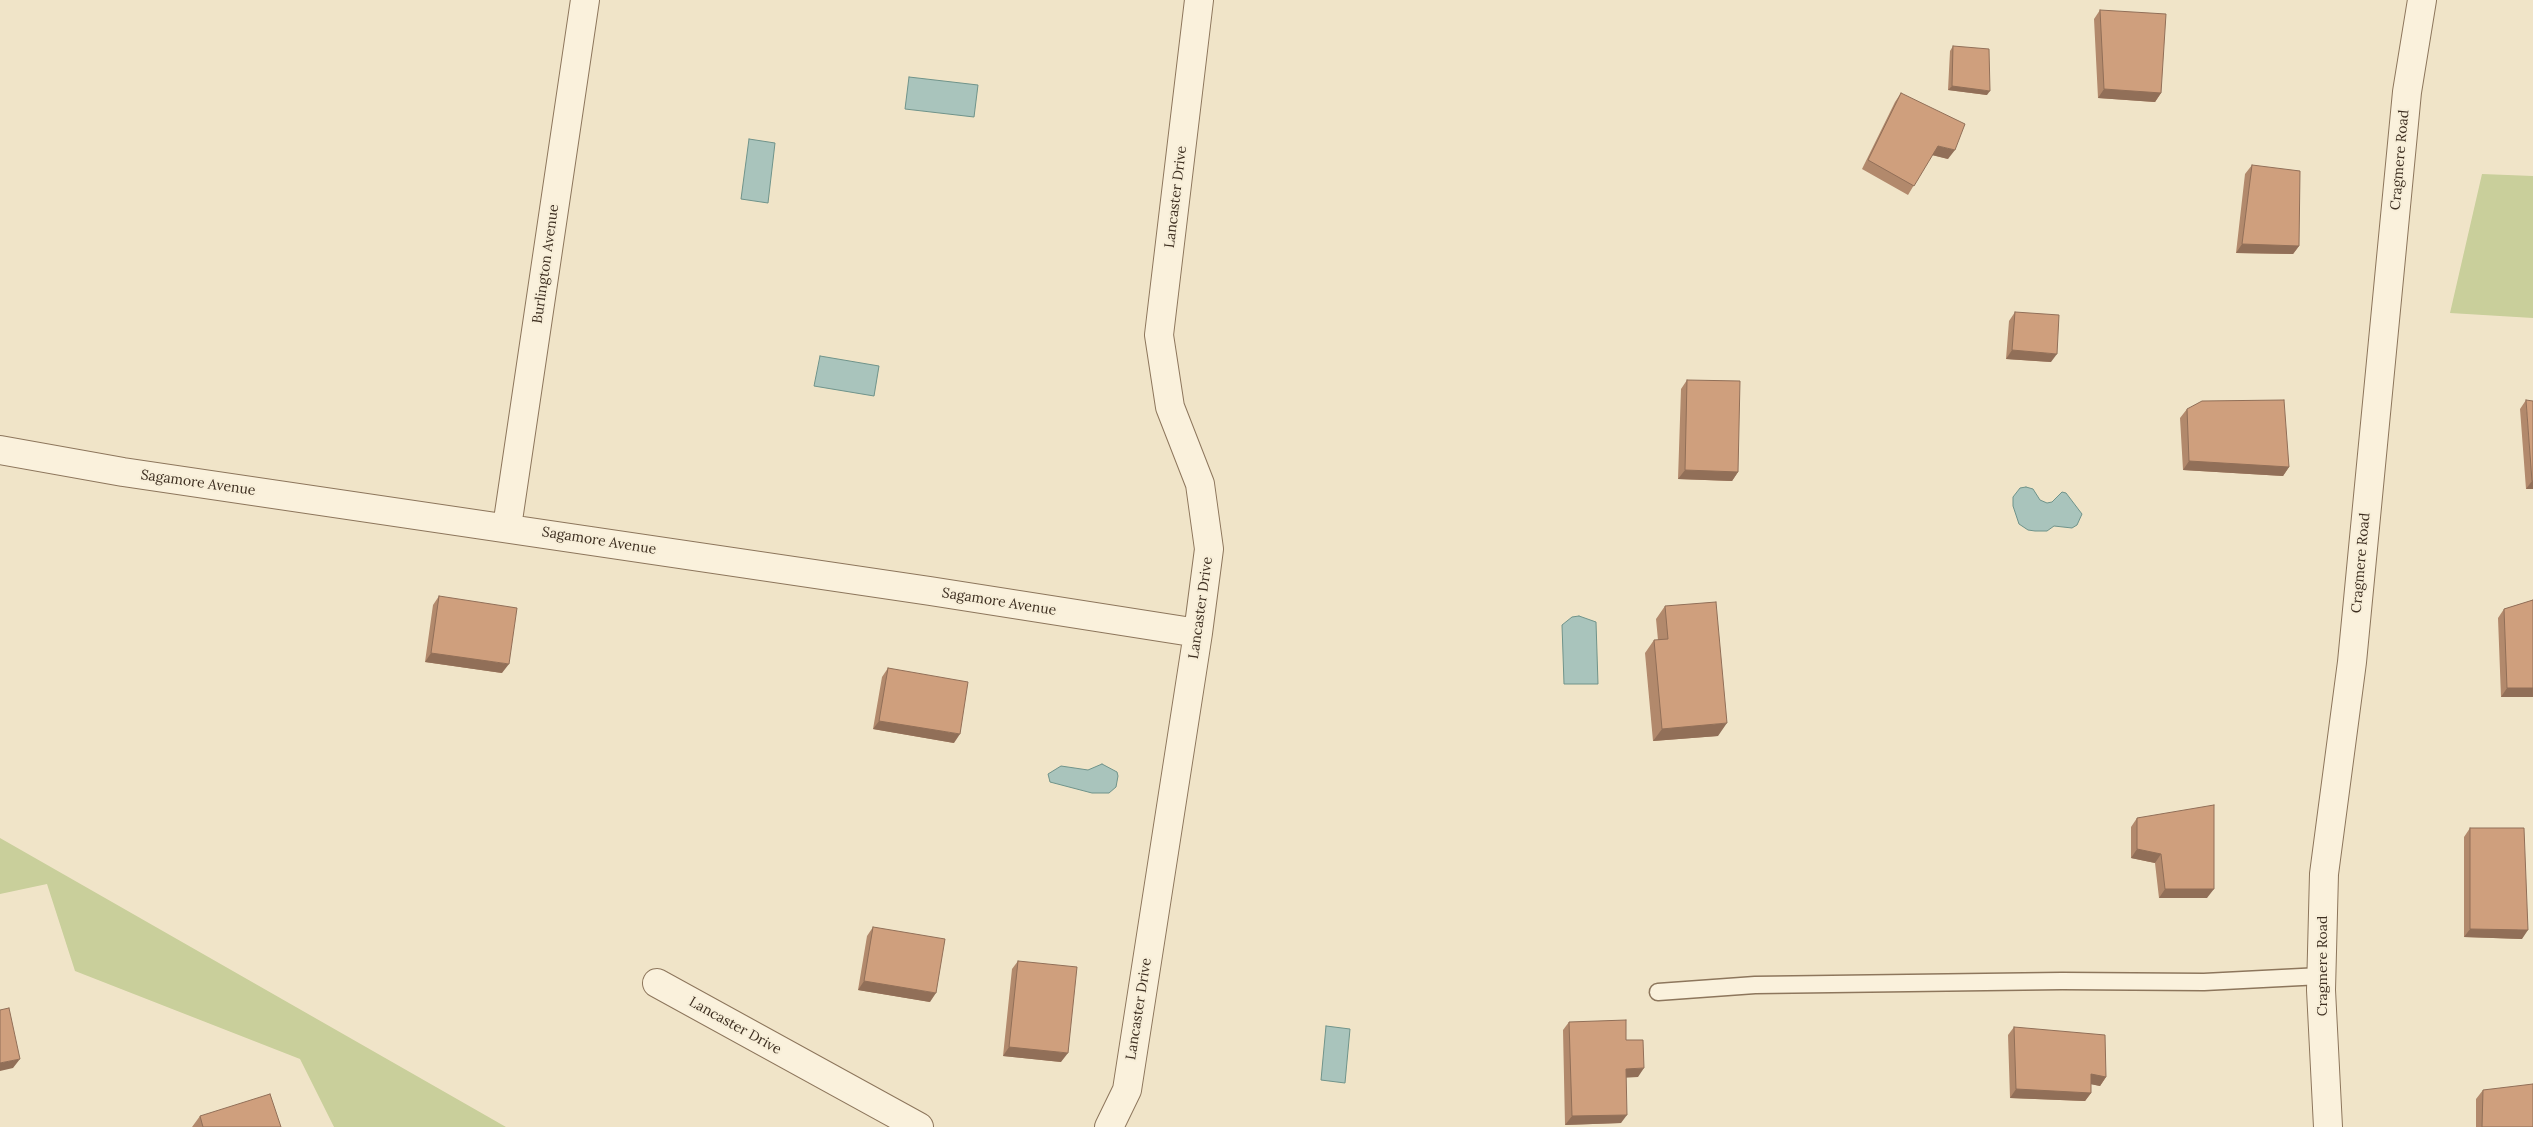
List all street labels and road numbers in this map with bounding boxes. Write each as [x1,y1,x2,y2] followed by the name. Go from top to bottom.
[2387,109,2413,211] street label: Cragmere Road
[1161,145,1191,249] street label: Lancaster Drive
[529,203,563,325] street label: Burlington Avenue
[140,467,256,499] street label: Sagamore Avenue
[2348,512,2374,614] street label: Cragmere Road
[541,524,657,558] street label: Sagamore Avenue
[1186,556,1216,660] street label: Lancaster Drive
[941,585,1057,619] street label: Sagamore Avenue
[2315,916,2331,1016] street label: Cragmere Road
[1123,957,1155,1061] street label: Lancaster Drive
[686,994,784,1058] street label: Lancaster Drive

